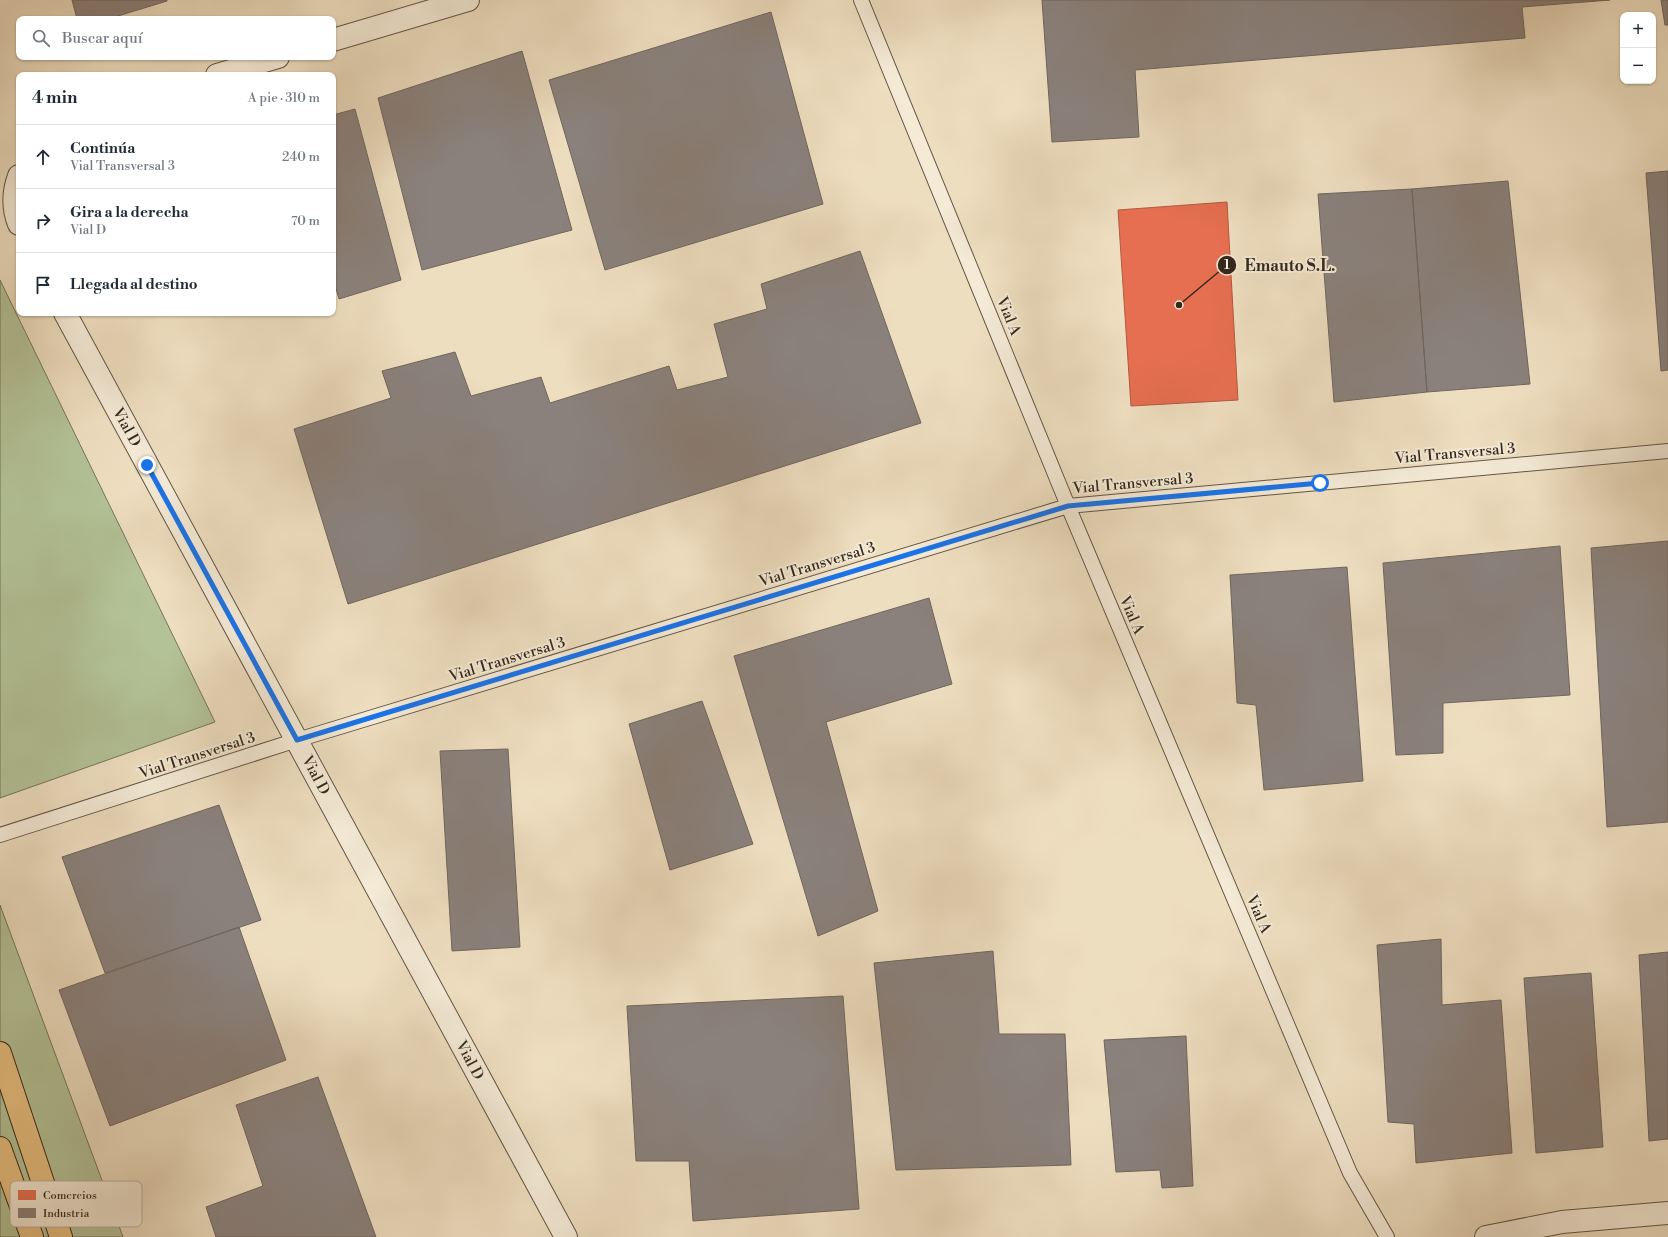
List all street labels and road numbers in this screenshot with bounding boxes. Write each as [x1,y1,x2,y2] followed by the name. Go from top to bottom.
[992,293,1025,339] street label: Vial A
[108,404,145,450] street label: Vial D
[1393,439,1516,468] street label: Vial Transversal 3
[1071,469,1194,498] street label: Vial Transversal 3
[756,538,878,592] street label: Vial Transversal 3
[1115,592,1148,638] street label: Vial A
[446,633,568,687] street label: Vial Transversal 3
[136,728,258,784] street label: Vial Transversal 3
[297,752,334,798] street label: Vial D
[1242,891,1275,937] street label: Vial A
[451,1037,488,1083] street label: Vial D

